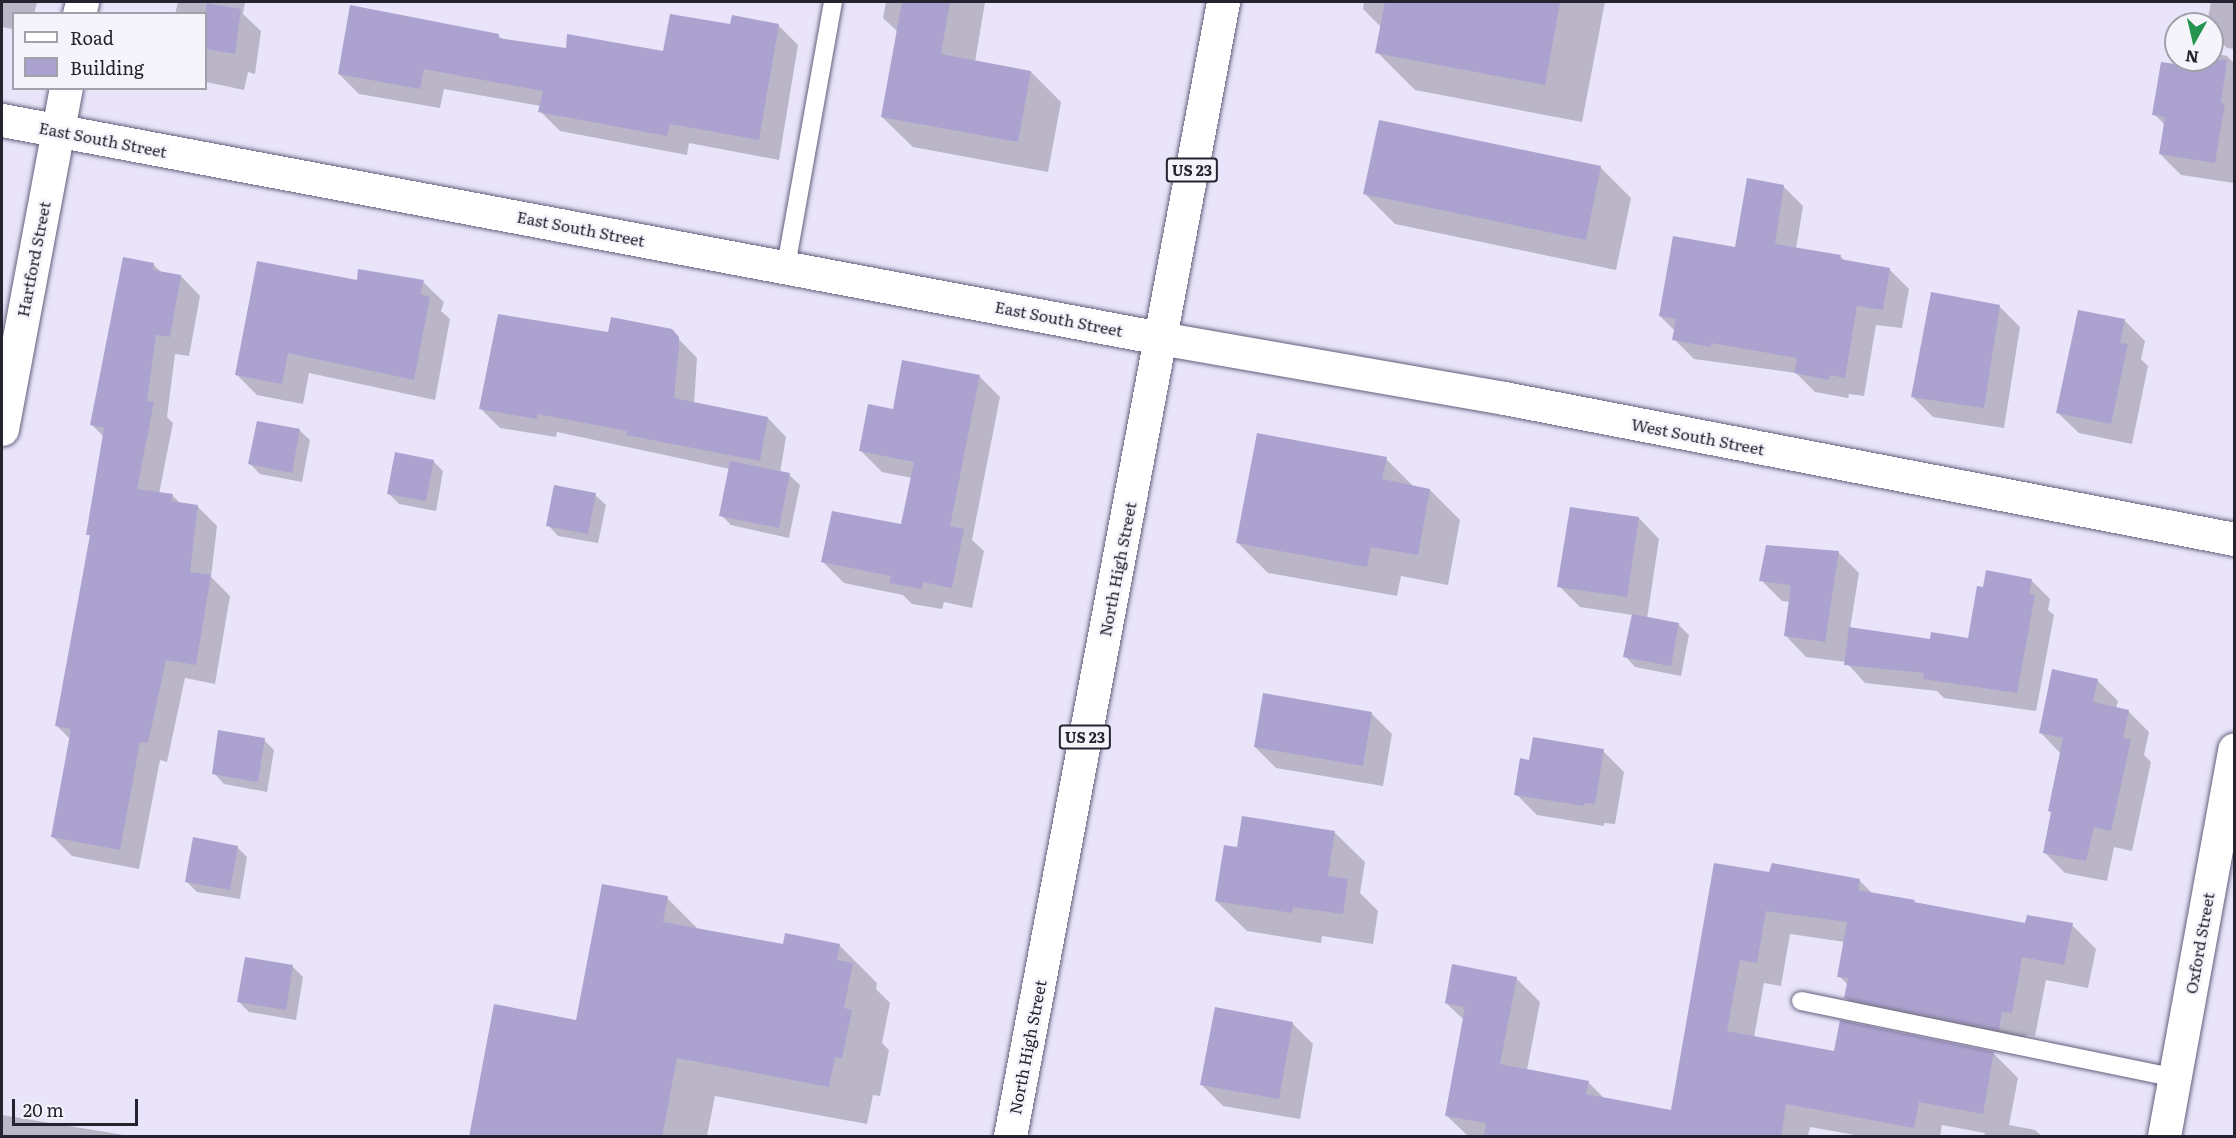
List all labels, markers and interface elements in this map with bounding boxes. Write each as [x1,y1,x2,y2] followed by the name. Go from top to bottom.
[12,12,207,90] legend
[2164,12,2224,72] north arrow
[70,24,114,51] text: Road
[2183,45,2200,71] text: N
[70,54,144,81] text: Building
[37,117,169,161] street label: East South Street
[1165,158,1219,182] road number: US 23
[12,200,54,318] street label: Hartford Street
[515,206,647,250] street label: East South Street
[993,296,1125,340] street label: East South Street
[1630,414,1766,458] street label: West South Street
[1095,500,1139,638] street label: North High Street
[1058,725,1112,749] road number: US 23
[2181,891,2217,995] street label: Oxford Street
[1005,978,1049,1116] street label: North High Street
[15,1087,141,1125] scale bar
[23,1096,64,1123] text: 20 m

